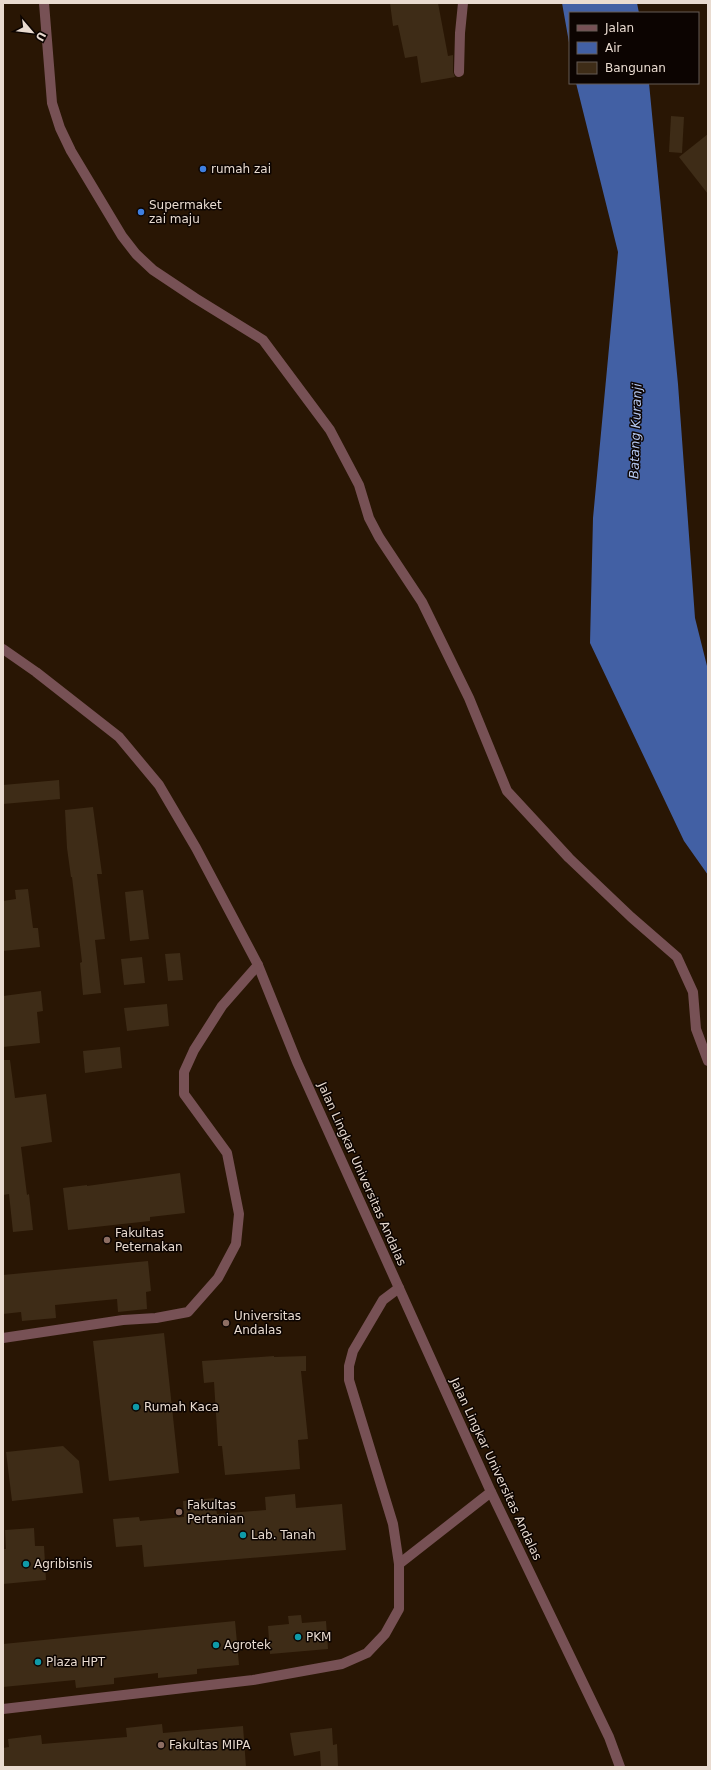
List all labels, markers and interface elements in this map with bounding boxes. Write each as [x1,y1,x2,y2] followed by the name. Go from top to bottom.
[12,12,52,52] north arrow
[569,12,699,84] legend
[604,21,634,35] text: Jalan
[33,29,48,43] text: U
[605,41,622,55] text: Air
[605,61,666,75] text: Bangunan
[211,162,271,176] place label: rumah zai
[198,164,208,174] marker: rumah zai
[149,198,222,226] place label: Supermaket zai maju
[136,207,146,217] marker: Supermaket zai maju
[626,383,645,479] water label: Batang Kuranji
[315,1079,409,1268] street label: Jalan Lingkar Universitas Andalas
[115,1226,183,1254] place label: Fakultas Peternakan
[102,1235,112,1245] marker: Fakultas Peternakan
[234,1309,301,1337] place label: Universitas Andalas
[221,1318,231,1328] marker: Universitas Andalas
[447,1375,545,1562] street label: Jalan Lingkar Universitas Andalas
[144,1400,219,1414] place label: Rumah Kaca
[131,1402,141,1412] marker: Rumah Kaca
[187,1498,244,1526] place label: Fakultas Pertanian
[174,1507,184,1517] marker: Fakultas Pertanian
[251,1528,316,1542] place label: Lab. Tanah
[238,1530,248,1540] marker: Lab. Tanah
[34,1557,93,1571] place label: Agribisnis
[21,1559,31,1569] marker: Agribisnis
[306,1630,331,1644] place label: PKM
[293,1632,303,1642] marker: PKM
[224,1638,271,1652] place label: Agrotek
[211,1640,221,1650] marker: Agrotek
[46,1655,106,1669] place label: Plaza HPT
[33,1657,43,1667] marker: Plaza HPT
[169,1738,251,1752] place label: Fakultas MIPA
[156,1740,166,1750] marker: Fakultas MIPA

